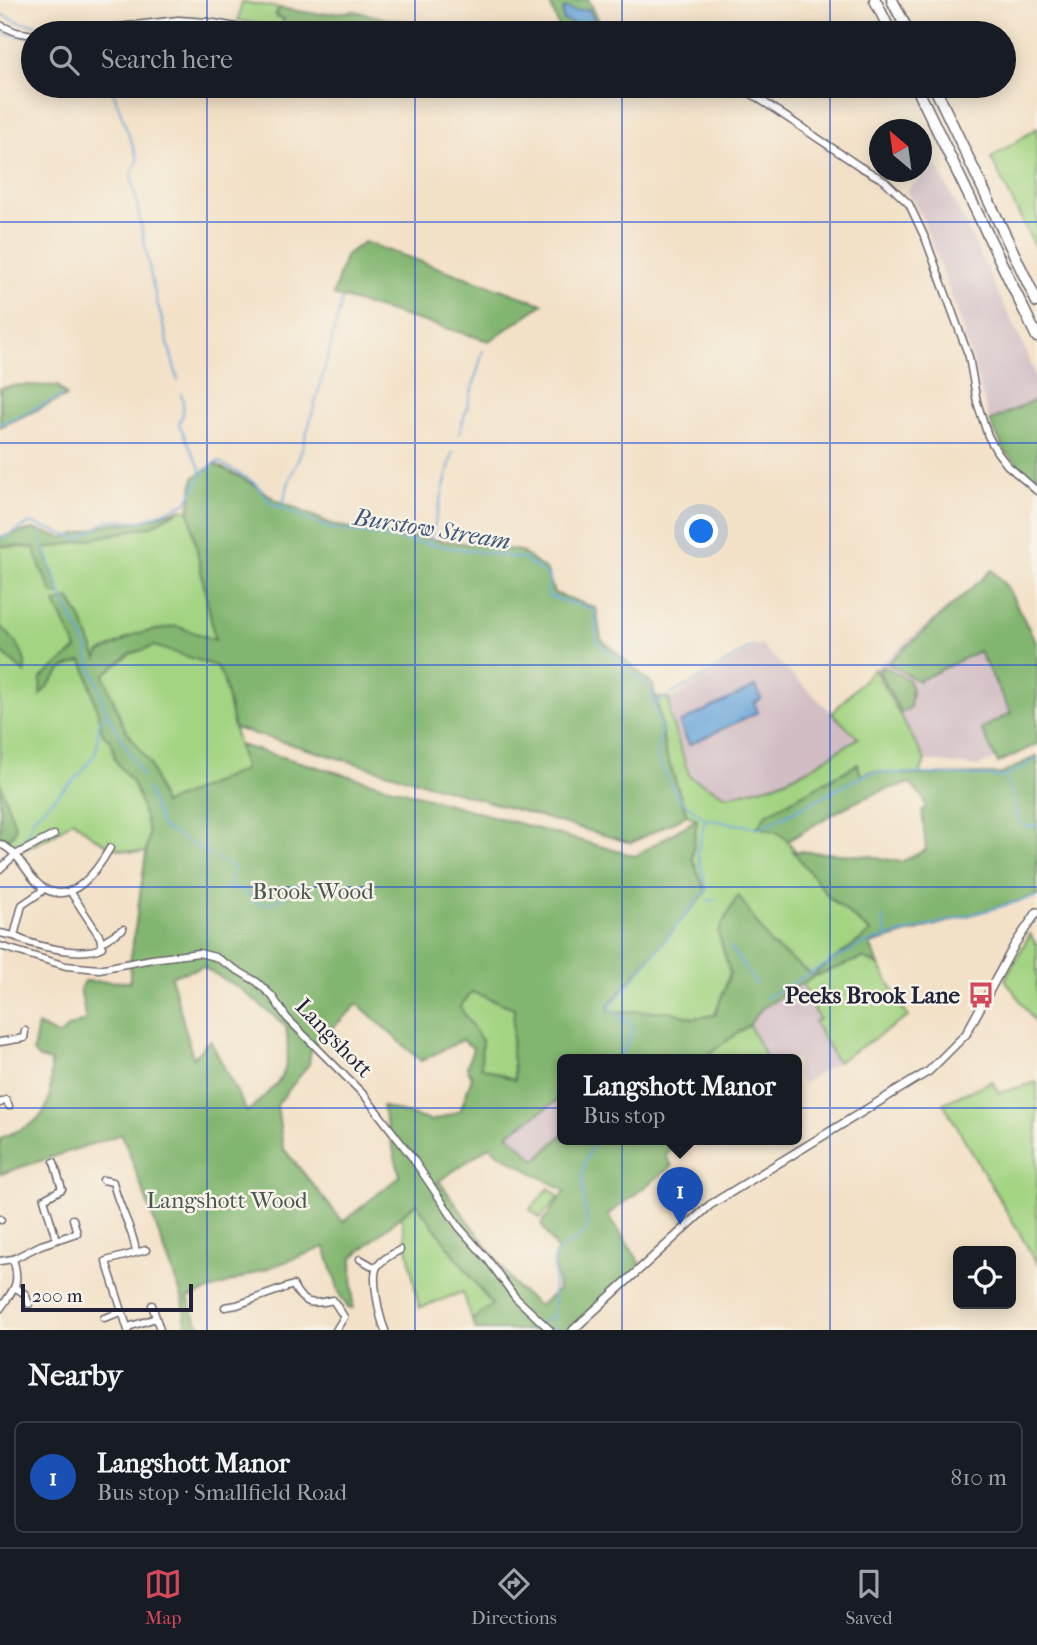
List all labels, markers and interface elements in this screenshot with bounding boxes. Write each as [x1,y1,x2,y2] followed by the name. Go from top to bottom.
[21,21,1016,98] search box
[45,41,83,79] icon: search
[101,44,233,75] text: Search here
[869,119,932,182] north arrow
[350,502,512,555] water label: Burstow Stream
[684,514,718,548] your location
[252,878,374,905] park label: Brook Wood
[966,980,996,1010] bus stop icon: Peeks Brook Lane
[785,982,961,1009] place label: Peeks Brook Lane
[290,993,378,1083] street label: Langshott
[557,1054,802,1145] popup
[583,1071,776,1102] text: Langshott Manor
[583,1102,665,1129] text: Bus stop
[657,1167,703,1225] pin: 1
[146,1187,308,1214] park label: Langshott Wood
[953,1246,1016,1309] map controls
[953,1246,1016,1309] button: locate
[21,1281,192,1313] scale bar
[32,1285,83,1307] text: 200 m
[28,1358,123,1393] text: Nearby
[97,1448,290,1479] text: Langshott Manor
[49,1464,57,1491] text: 1
[951,1464,1007,1491] text: 810 m
[97,1479,347,1506] text: Bus stop · Smallfield Road
[144,1565,182,1629] tab: Map
[471,1565,557,1629] tab: Directions
[845,1565,893,1629] tab: Saved

